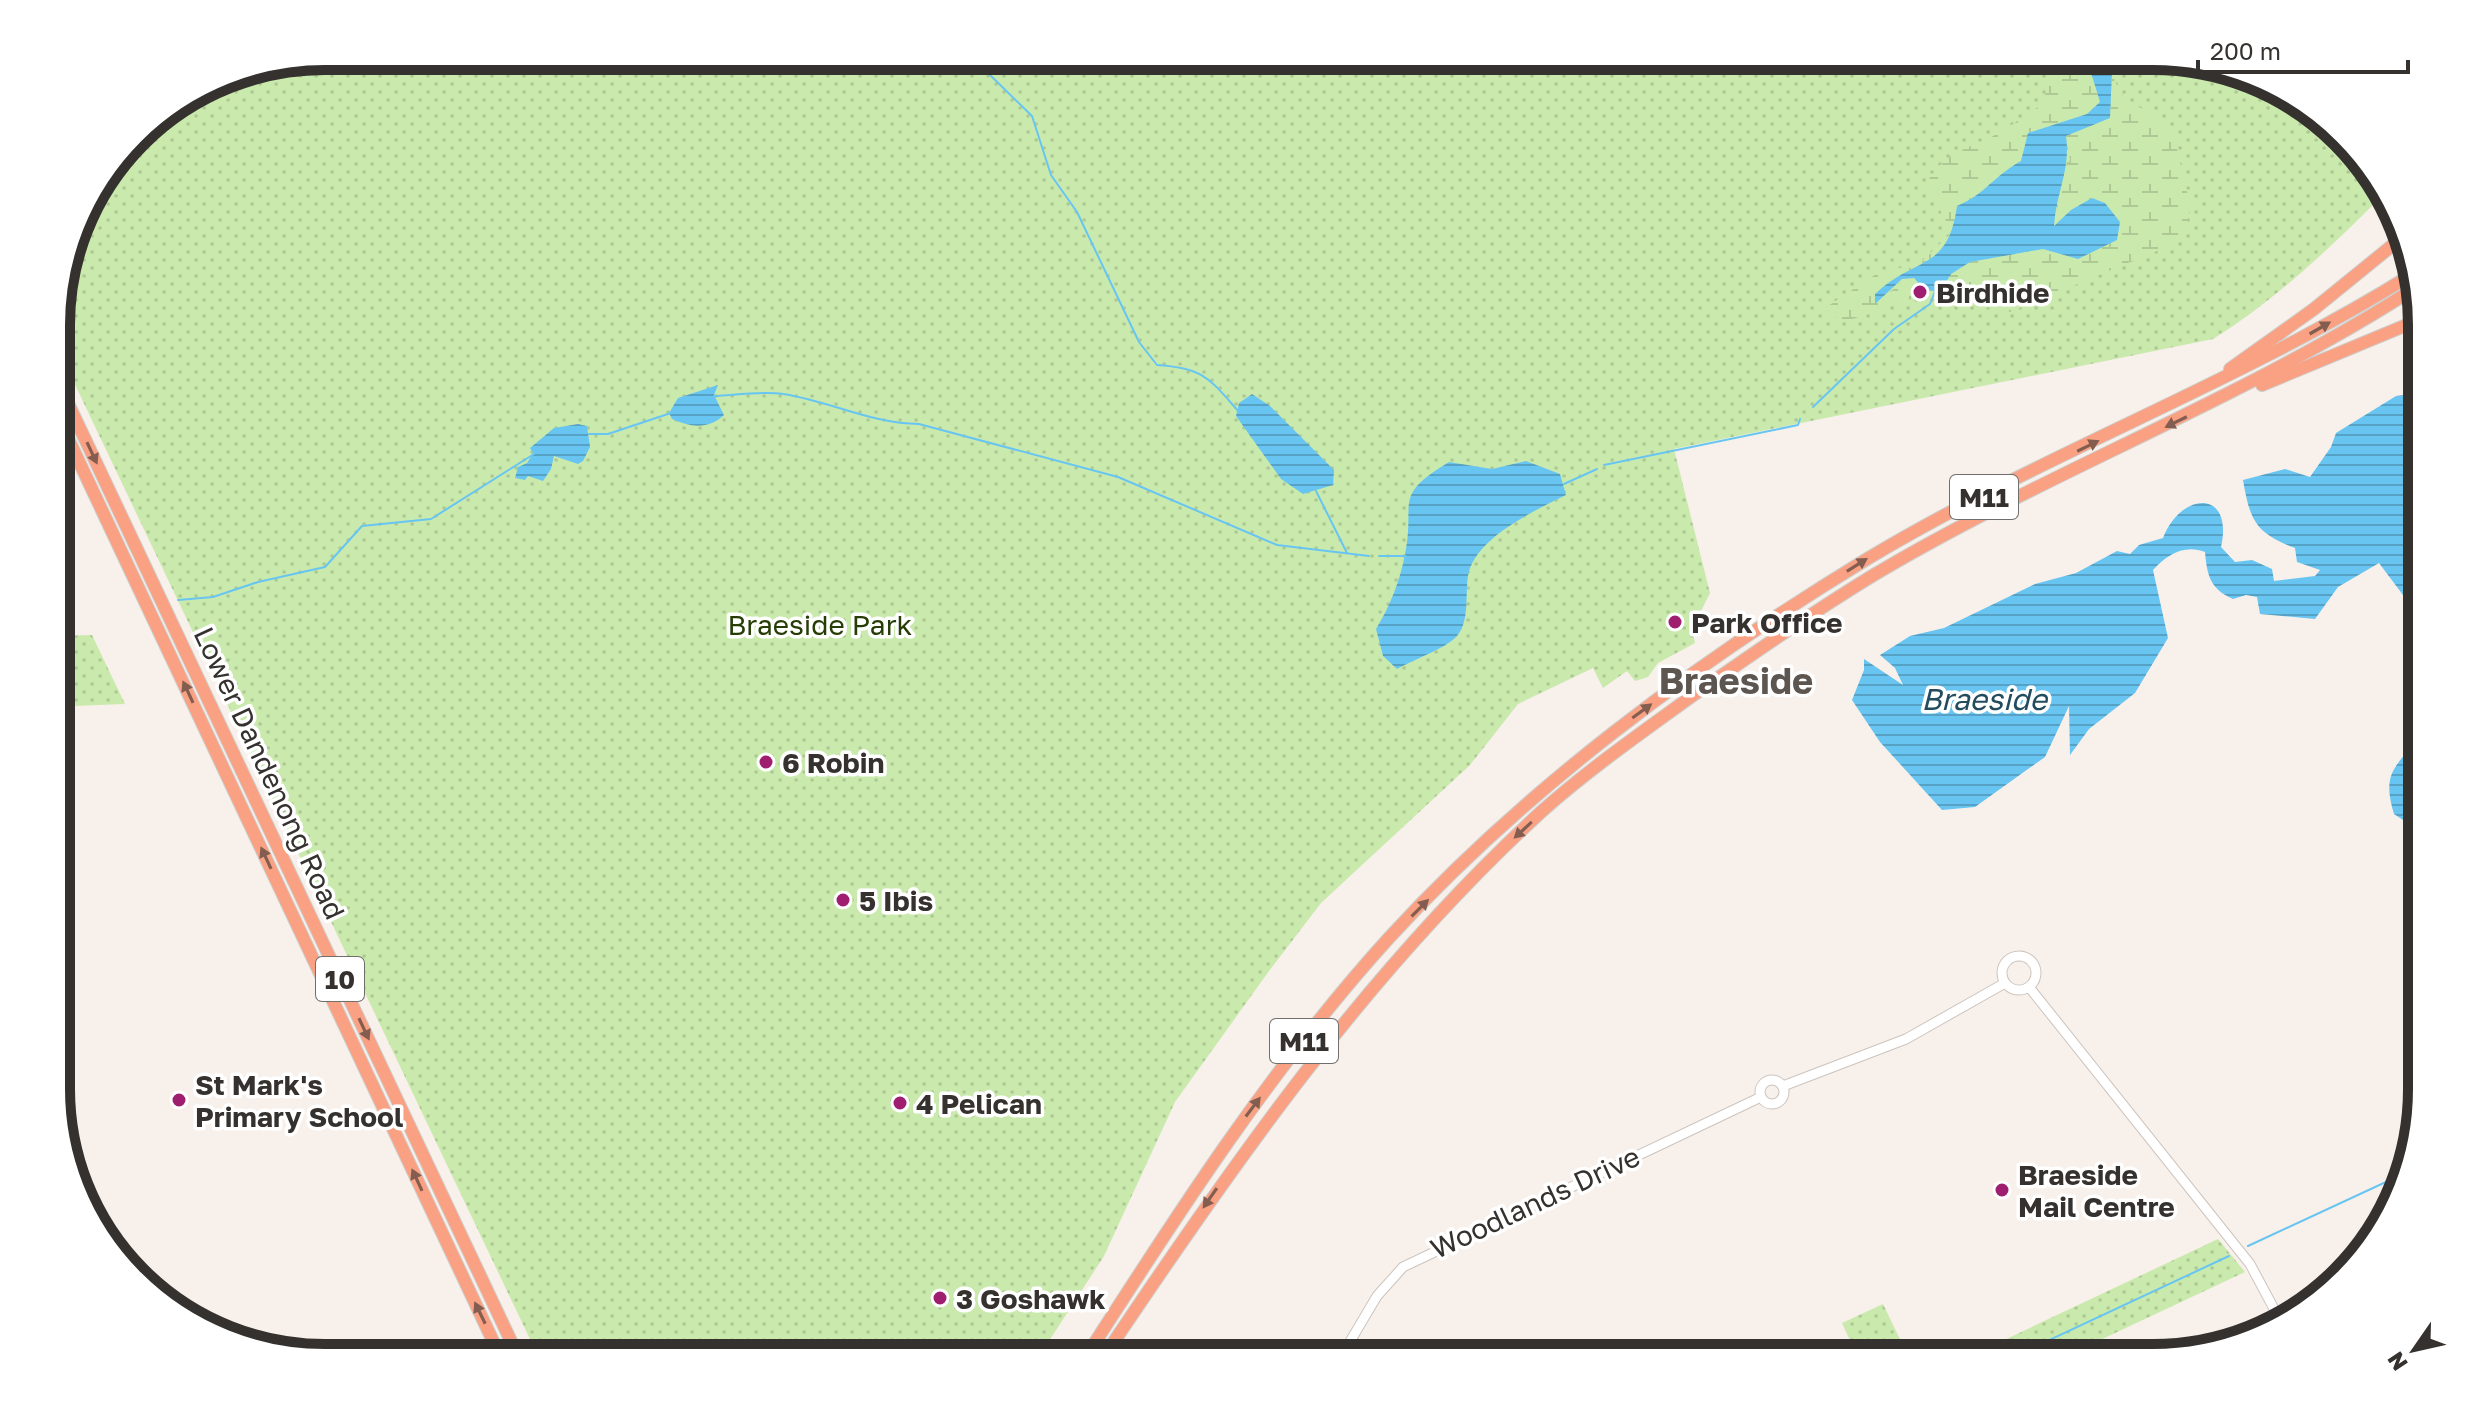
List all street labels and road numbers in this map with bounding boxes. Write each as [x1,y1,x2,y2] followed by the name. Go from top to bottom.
[1950,475,2018,519] road number: M11
[188,622,352,924] street label: Lower Dandenong Road
[316,957,364,1001] road number: 10
[1270,1019,1338,1063] road number: M11
[1425,1139,1645,1265] street label: Woodlands Drive

